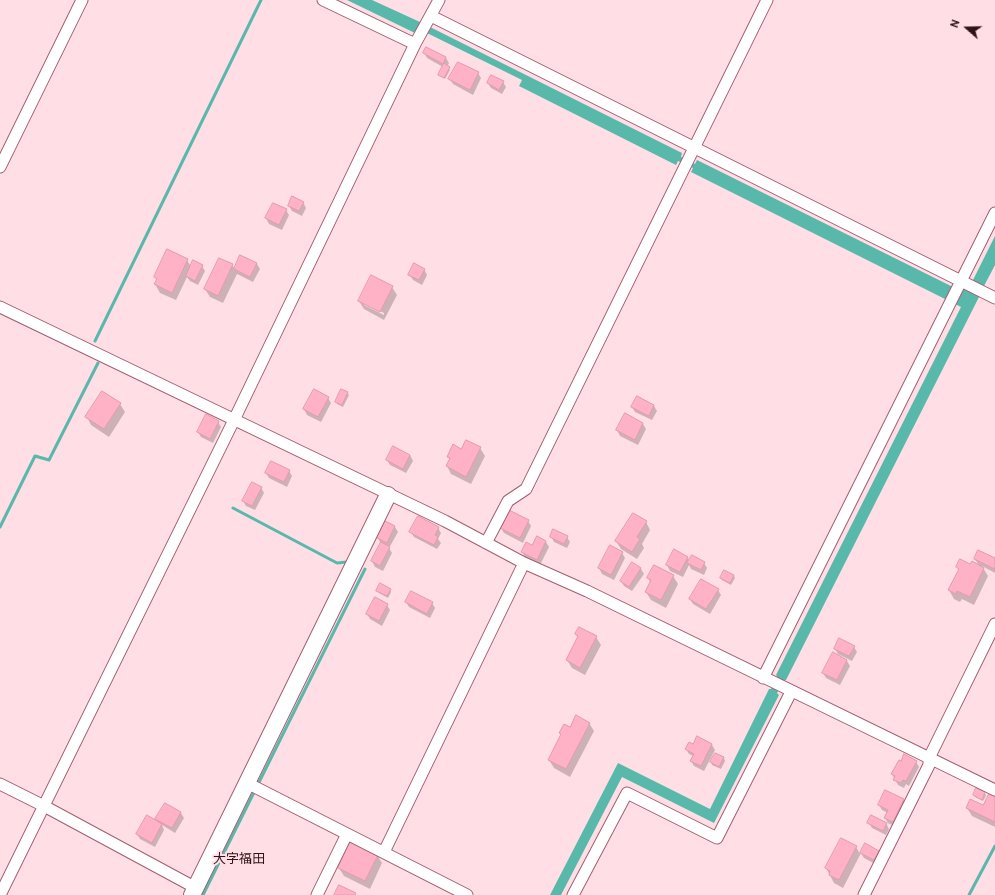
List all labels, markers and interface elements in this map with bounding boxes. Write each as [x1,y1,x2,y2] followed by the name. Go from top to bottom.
[947,8,987,48] north arrow
[948,18,964,30] text: N
[213,852,265,868] district label: 大字福田

